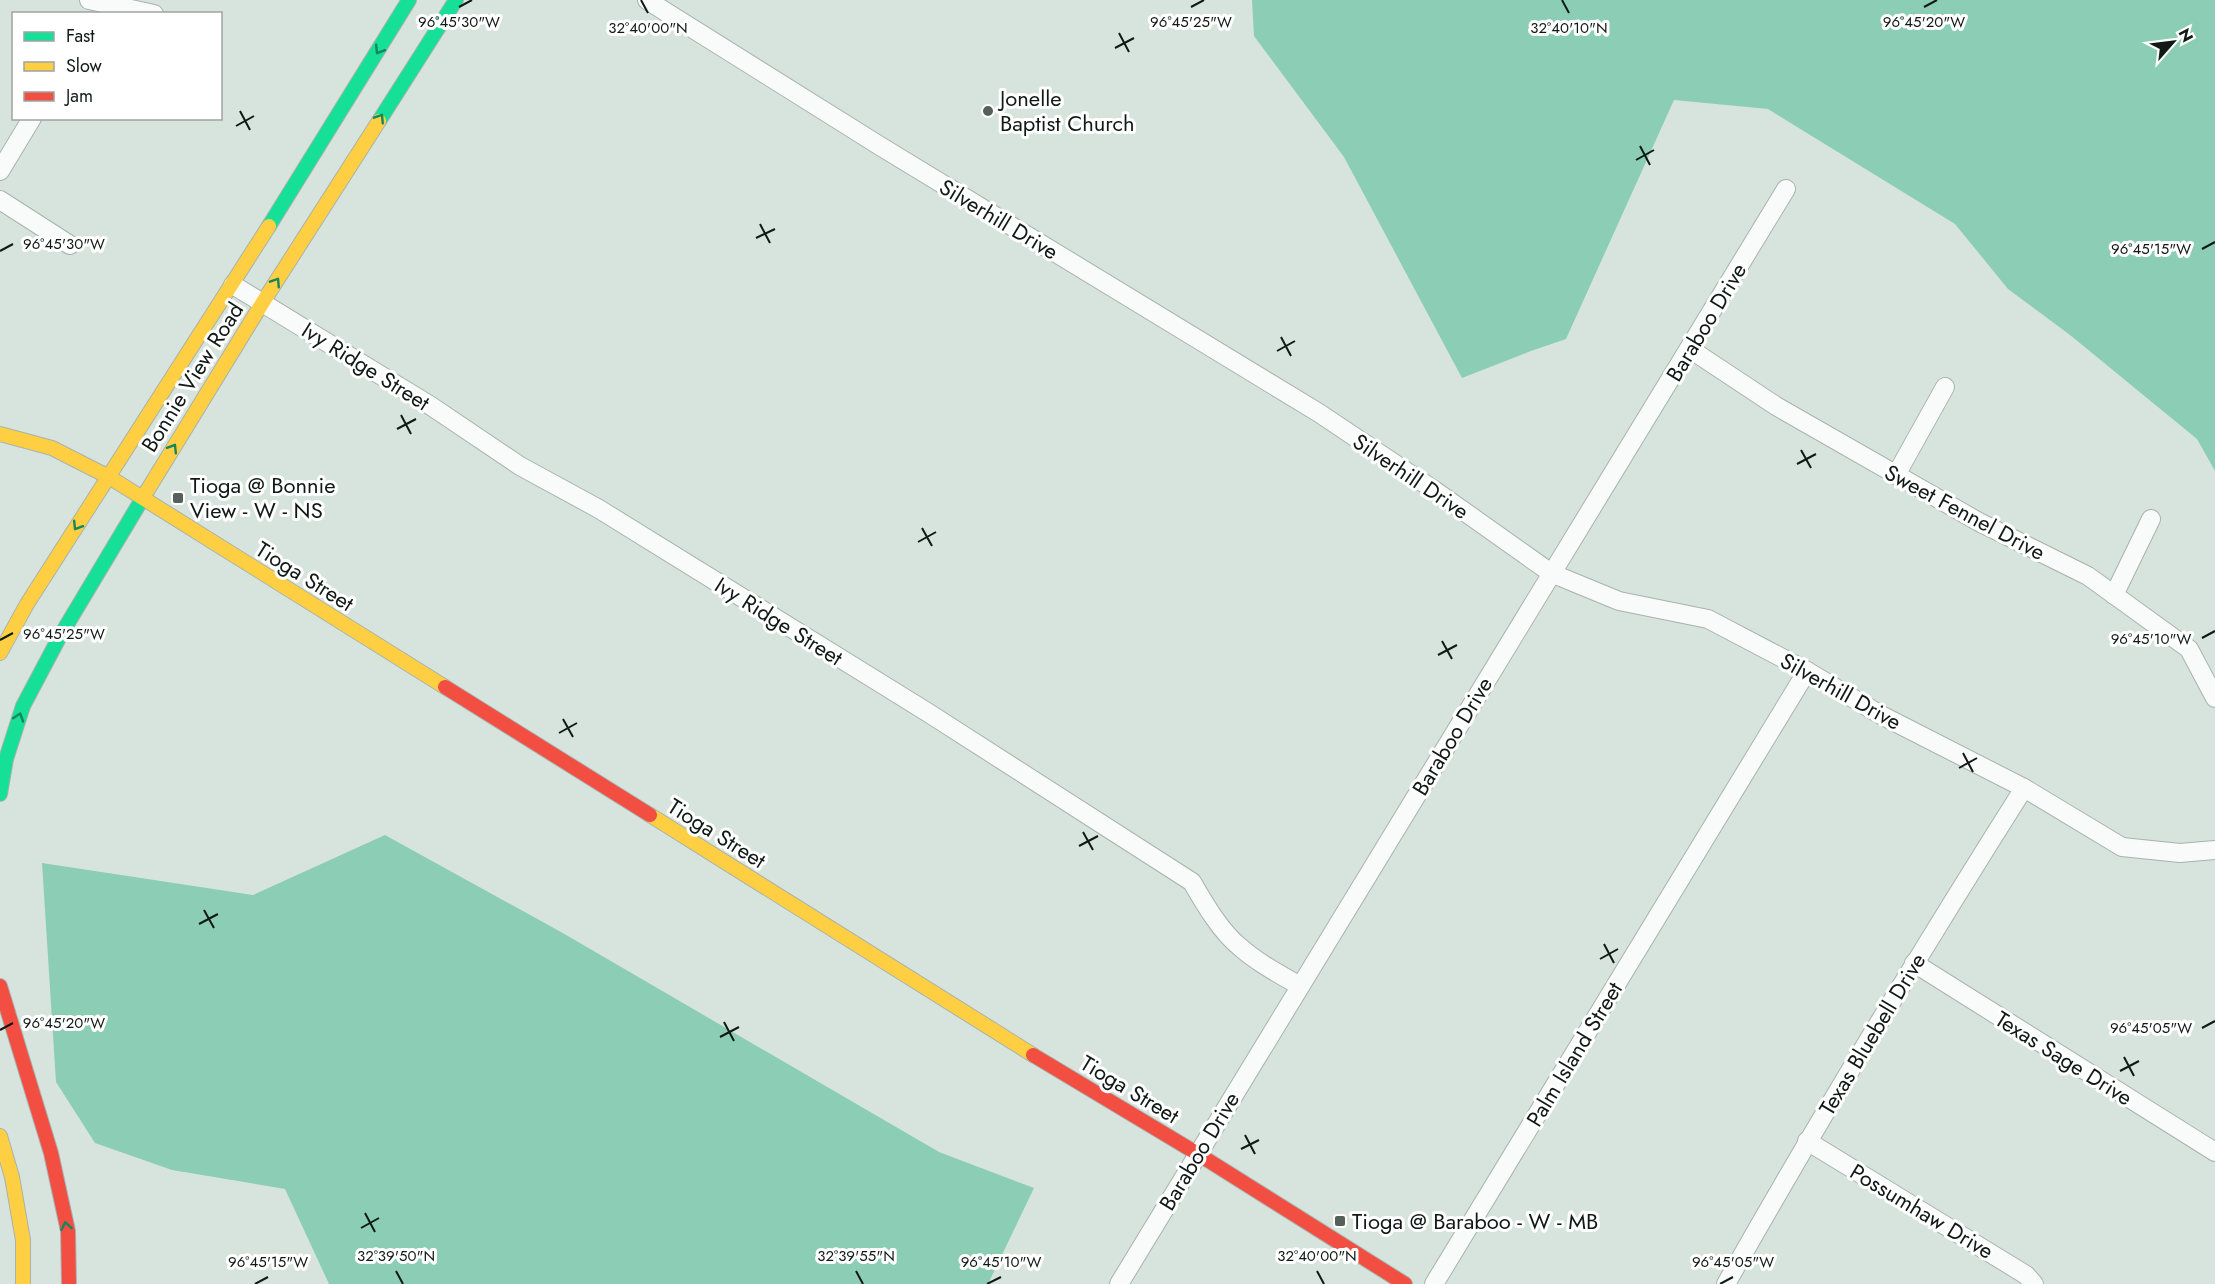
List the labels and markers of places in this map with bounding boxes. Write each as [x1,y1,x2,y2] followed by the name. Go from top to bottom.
[997,82,1135,139] place label: Jonelle Baptist Church
[981,104,995,118] marker: Jonelle Baptist Church
[190,469,336,526] place label: Tioga @ Bonnie View - W - NS
[171,491,185,505] marker: Tioga @ Bonnie View - W - NS
[1352,1205,1598,1237] place label: Tioga @ Baraboo - W - MB
[1333,1214,1347,1228] marker: Tioga @ Baraboo - W - MB

